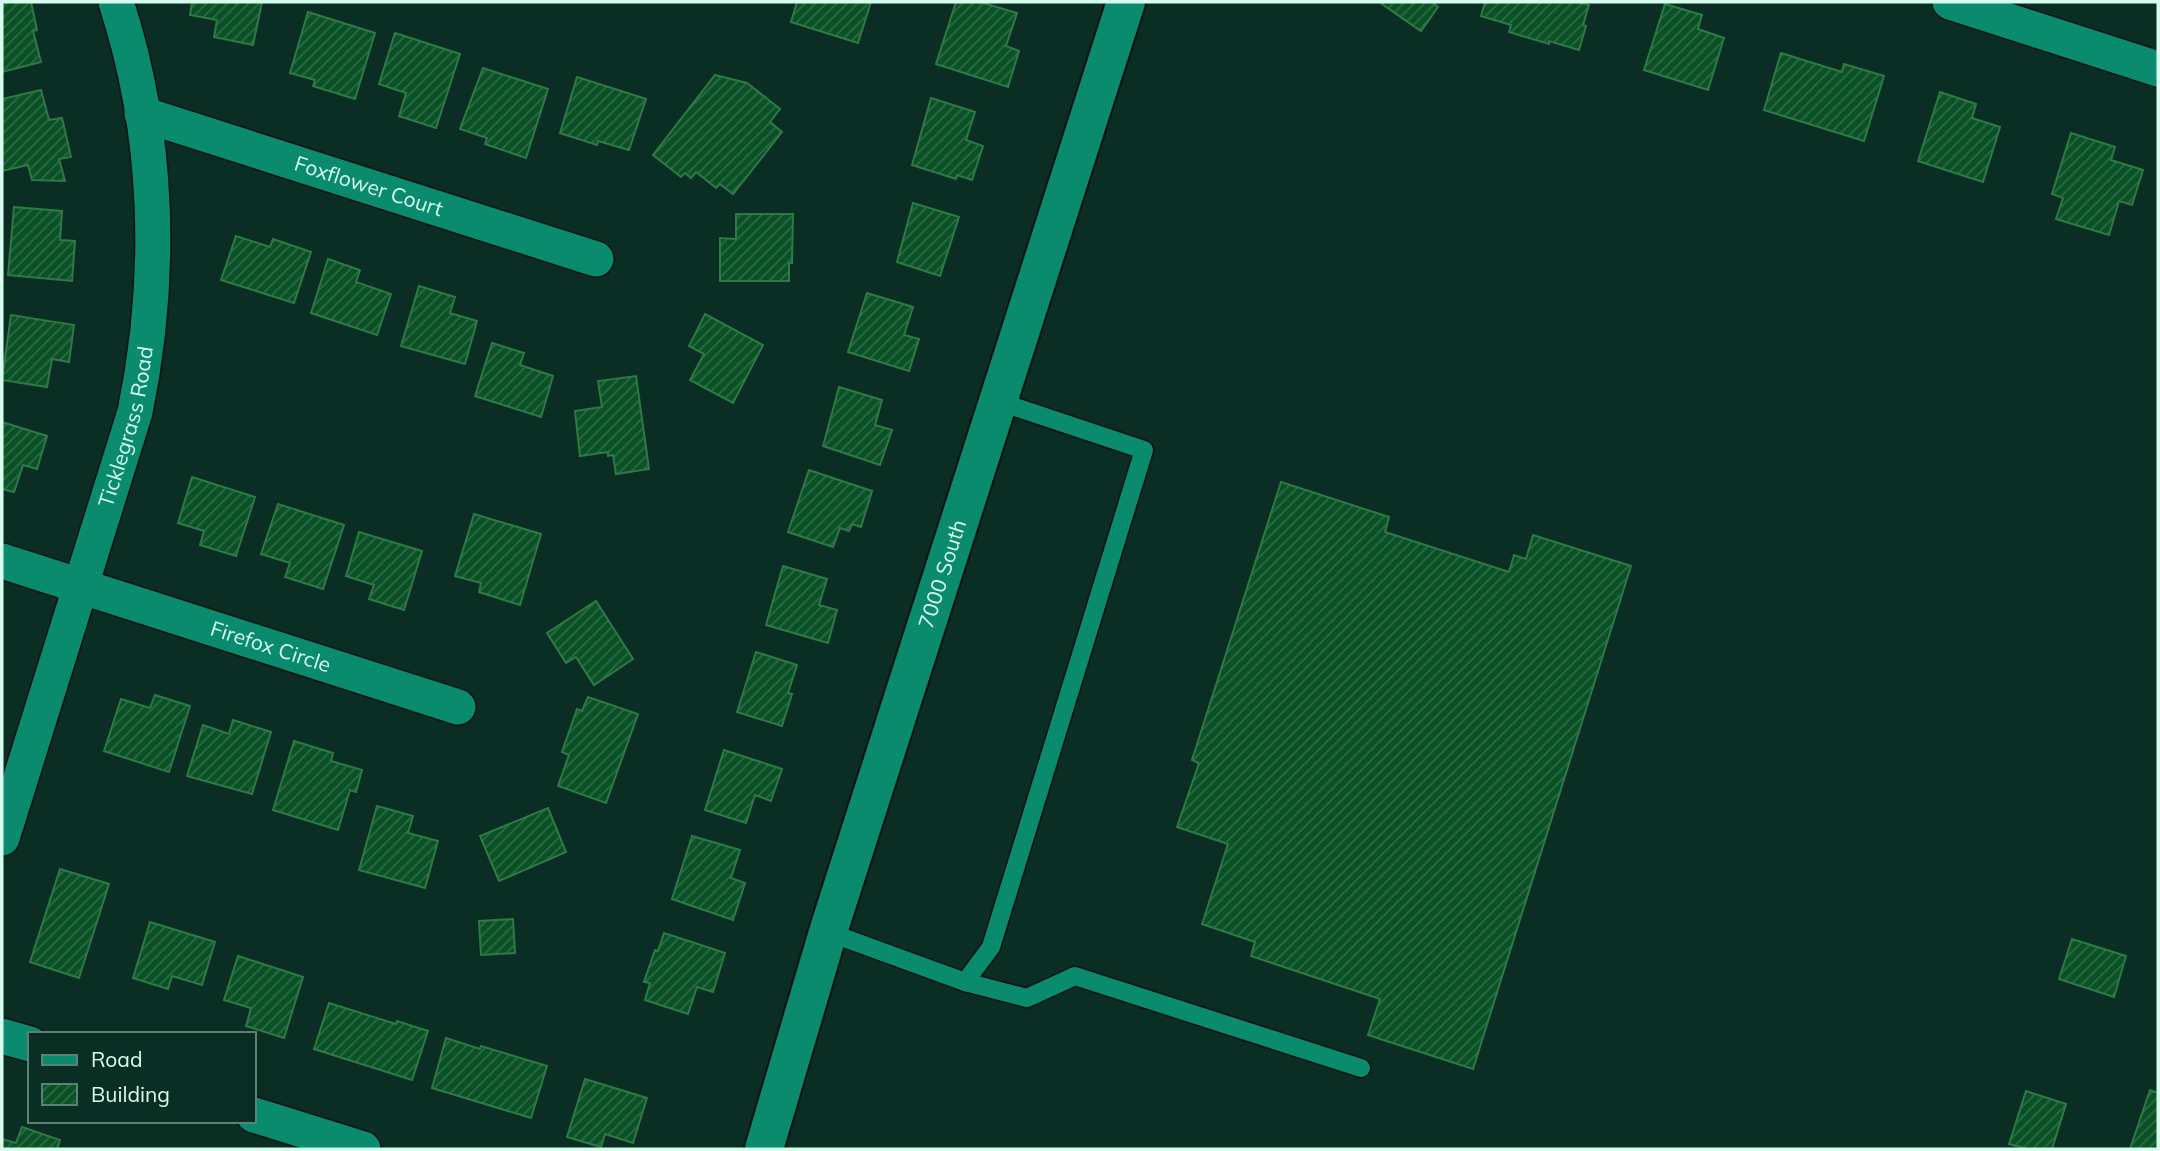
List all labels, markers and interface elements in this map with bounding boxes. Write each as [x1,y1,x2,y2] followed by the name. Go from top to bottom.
[292,150,446,221] street label: Foxflower Court
[92,344,158,510] street label: Ticklegrass Road
[912,516,971,632] street label: 7000 South
[207,615,334,677] street label: Firefox Circle
[28,1032,256,1123] legend
[91,1046,142,1072] text: Road
[91,1081,170,1107] text: Building

